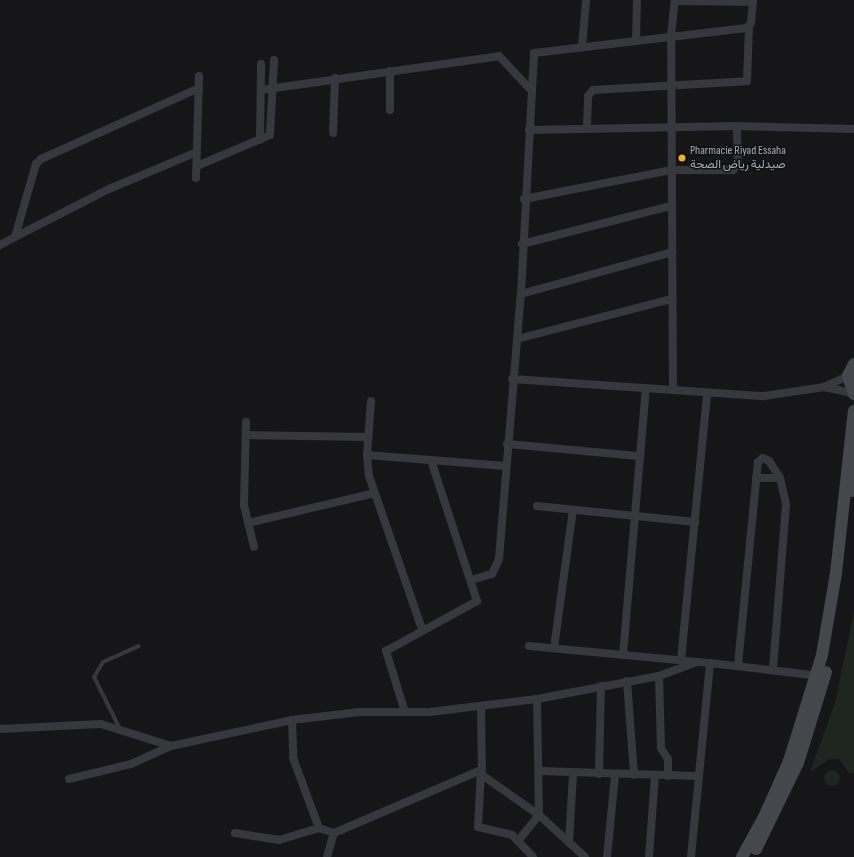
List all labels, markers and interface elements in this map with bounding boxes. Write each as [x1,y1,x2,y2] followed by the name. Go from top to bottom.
[690,144,786,172] place label: Pharmacie Riyad Essaha صيدلية رياض الصحة
[677,153,687,163] marker: Pharmacie Riyad Essaha صيدلية رياض الصحة

